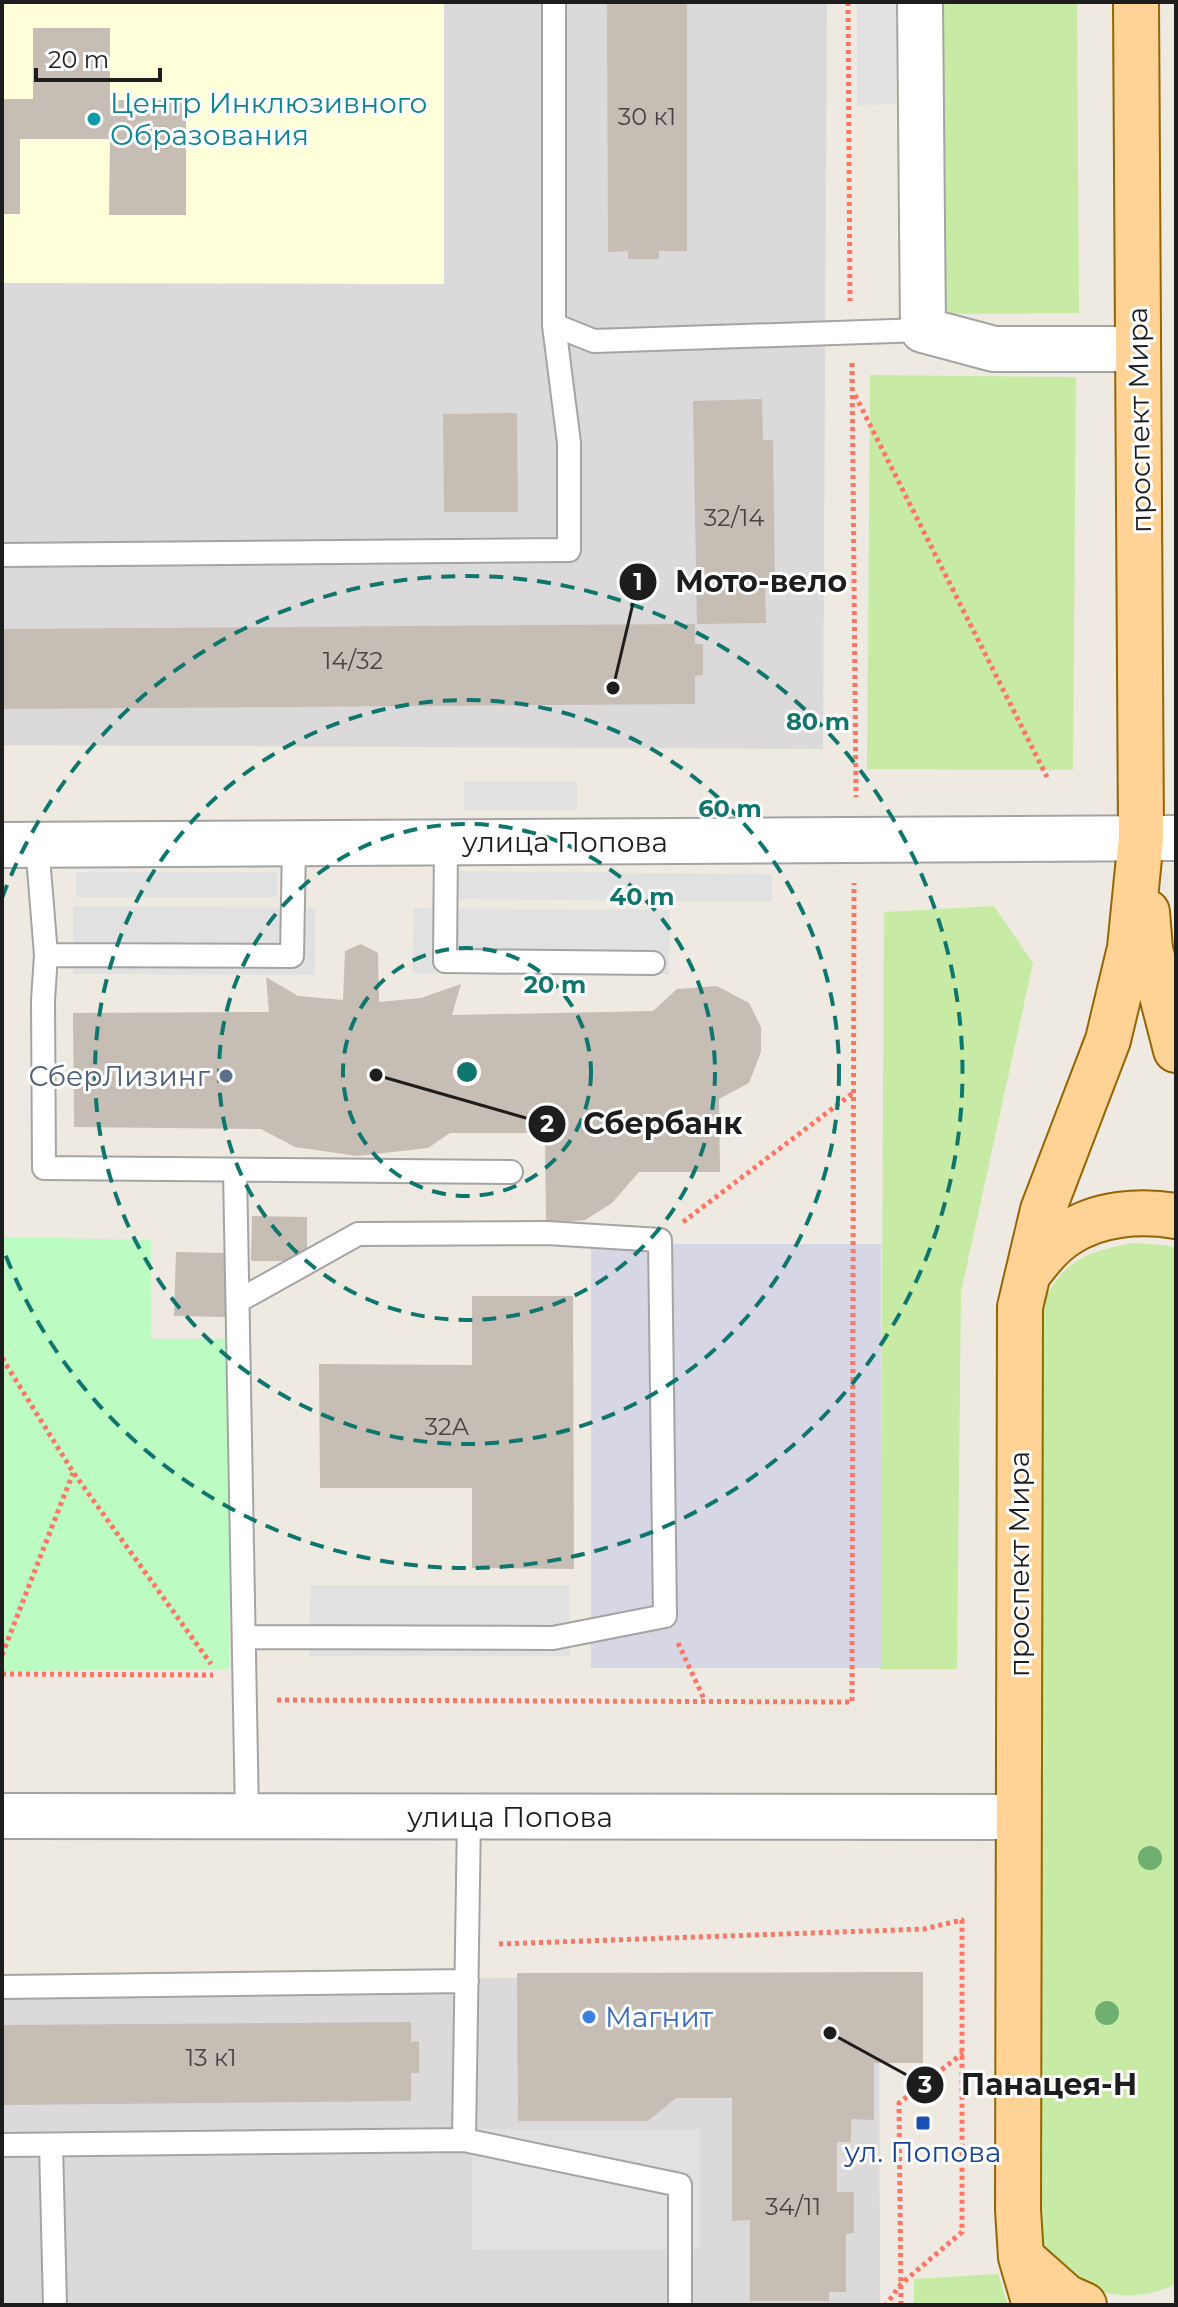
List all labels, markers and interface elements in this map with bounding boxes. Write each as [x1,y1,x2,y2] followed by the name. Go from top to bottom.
[36,32,160,82] scale bar
[48,45,109,74] text: 20 m
[110,86,427,152] place label: Центр Инклюзивного Образования
[618,102,676,131] house number: 30 к1
[85,110,103,128] marker: Центр Инклюзивного Образования
[1120,307,1158,533] street label: проспект Мира
[704,503,764,532] house number: 32/14
[618,555,863,609] callout: Мото-вело
[675,563,847,600] text: Мото-вело
[633,567,643,596] text: 1
[323,646,383,675] house number: 14/32
[786,707,850,736] text: 80 m
[698,794,762,823] text: 60 m
[461,825,668,859] street label: улица Попова
[610,882,674,911] text: 40 m
[524,970,586,999] text: 20 m
[453,1058,481,1086] centre of rings
[29,1059,211,1093] place label: СберЛизинг
[217,1067,235,1085] marker: СберЛизинг
[527,1097,759,1151] callout: Сбербанк
[583,1105,743,1142] text: Сбербанк
[540,1109,554,1138] text: 2
[425,1412,470,1441] house number: 32А
[1002,1451,1036,1677] street label: проспект Мира
[406,1800,613,1834] street label: улица Попова
[605,2000,714,2034] place label: Магнит
[580,2008,598,2026] marker: Магнит
[185,2043,237,2072] house number: 13 к1
[905,2058,1153,2112] callout: Панацея-Н
[961,2066,1137,2103] text: Панацея-Н
[917,2070,932,2099] text: 3
[914,2114,932,2132] marker: ул. Попова
[844,2135,1001,2169] place label: ул. Попова
[765,2192,821,2221] house number: 34/11

